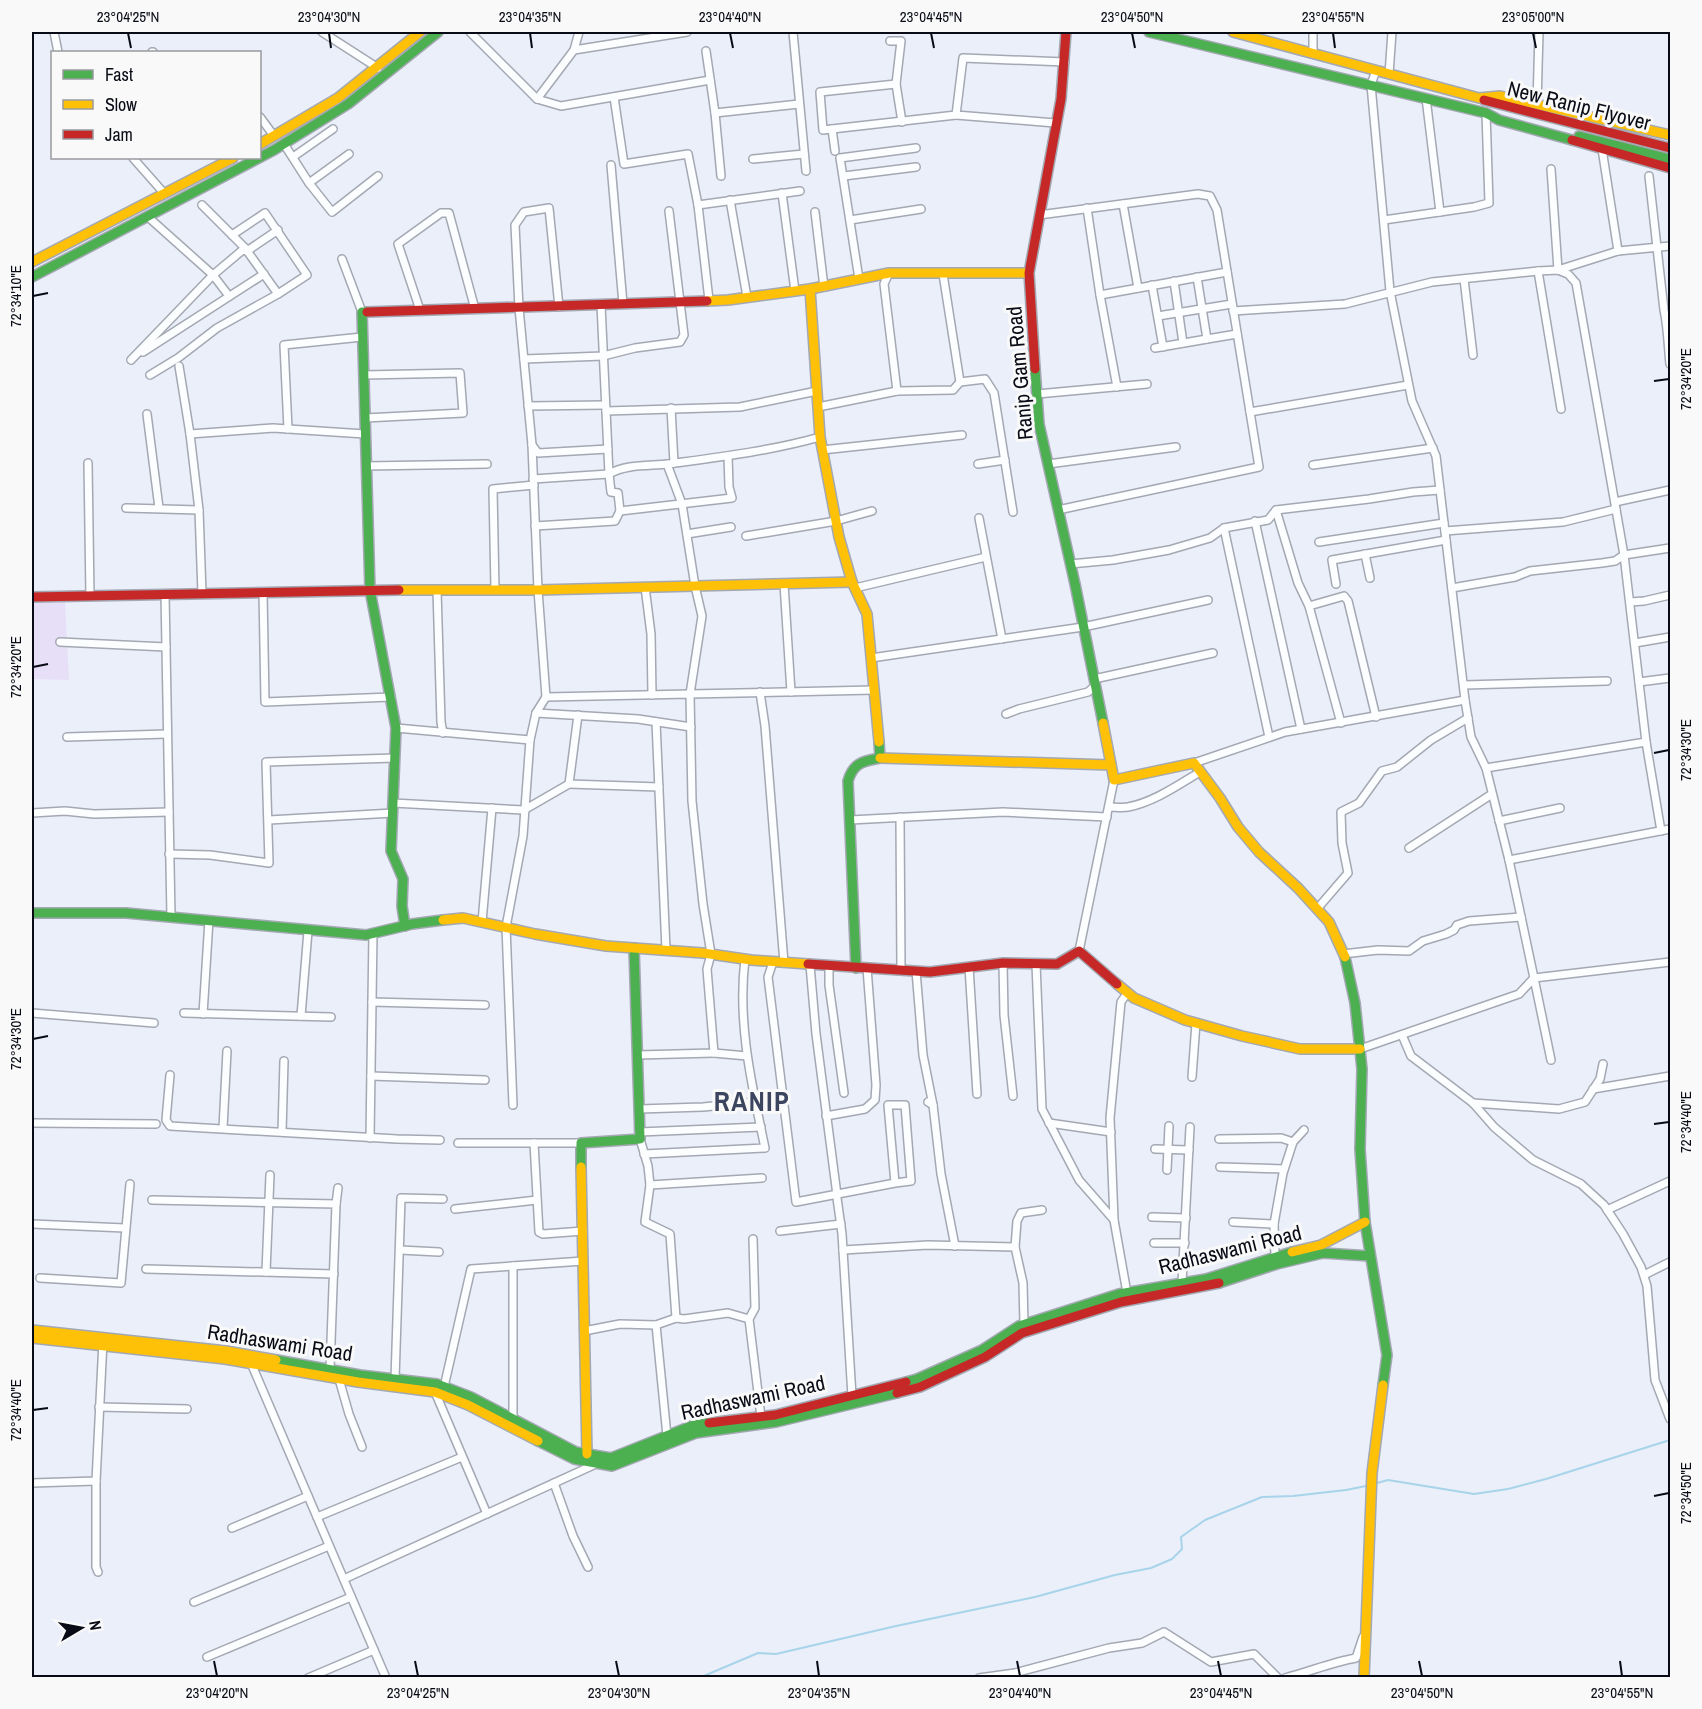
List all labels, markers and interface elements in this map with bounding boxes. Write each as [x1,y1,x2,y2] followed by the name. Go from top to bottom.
[97,6,159,27] text: 23°04'25"N
[298,6,360,27] text: 23°04'30"N
[499,6,561,27] text: 23°04'35"N
[699,6,761,27] text: 23°04'40"N
[900,6,962,27] text: 23°04'45"N
[1101,6,1163,27] text: 23°04'50"N
[1302,6,1364,27] text: 23°04'55"N
[1502,6,1564,27] text: 23°05'00"N
[51,51,261,159] legend
[105,62,133,87] text: Fast
[1505,74,1654,137] street label: New Ranip Flyover
[105,92,137,117] text: Slow
[105,122,133,147] text: Jam
[5,265,26,327] text: 72°34'10"E
[999,305,1040,441] street label: Ranip Gam Road
[1675,348,1696,410] text: 72°34'20"E
[5,636,26,698] text: 72°34'20"E
[1675,719,1696,781] text: 72°34'30"E
[5,1008,26,1070] text: 72°34'30"E
[714,1083,790,1119] district label: RANIP
[1675,1091,1696,1153] text: 72°34'40"E
[1155,1218,1304,1281] street label: Radhaswami Road
[205,1317,355,1368] street label: Radhaswami Road
[678,1368,828,1427] street label: Radhaswami Road
[5,1379,26,1441] text: 72°34'40"E
[1675,1462,1696,1524] text: 72°34'50"E
[51,1598,111,1658] north arrow
[84,1619,107,1632] text: N
[186,1682,248,1703] text: 23°04'20"N
[387,1682,449,1703] text: 23°04'25"N
[588,1682,650,1703] text: 23°04'30"N
[788,1682,850,1703] text: 23°04'35"N
[989,1682,1051,1703] text: 23°04'40"N
[1190,1682,1252,1703] text: 23°04'45"N
[1391,1682,1453,1703] text: 23°04'50"N
[1591,1682,1653,1703] text: 23°04'55"N

